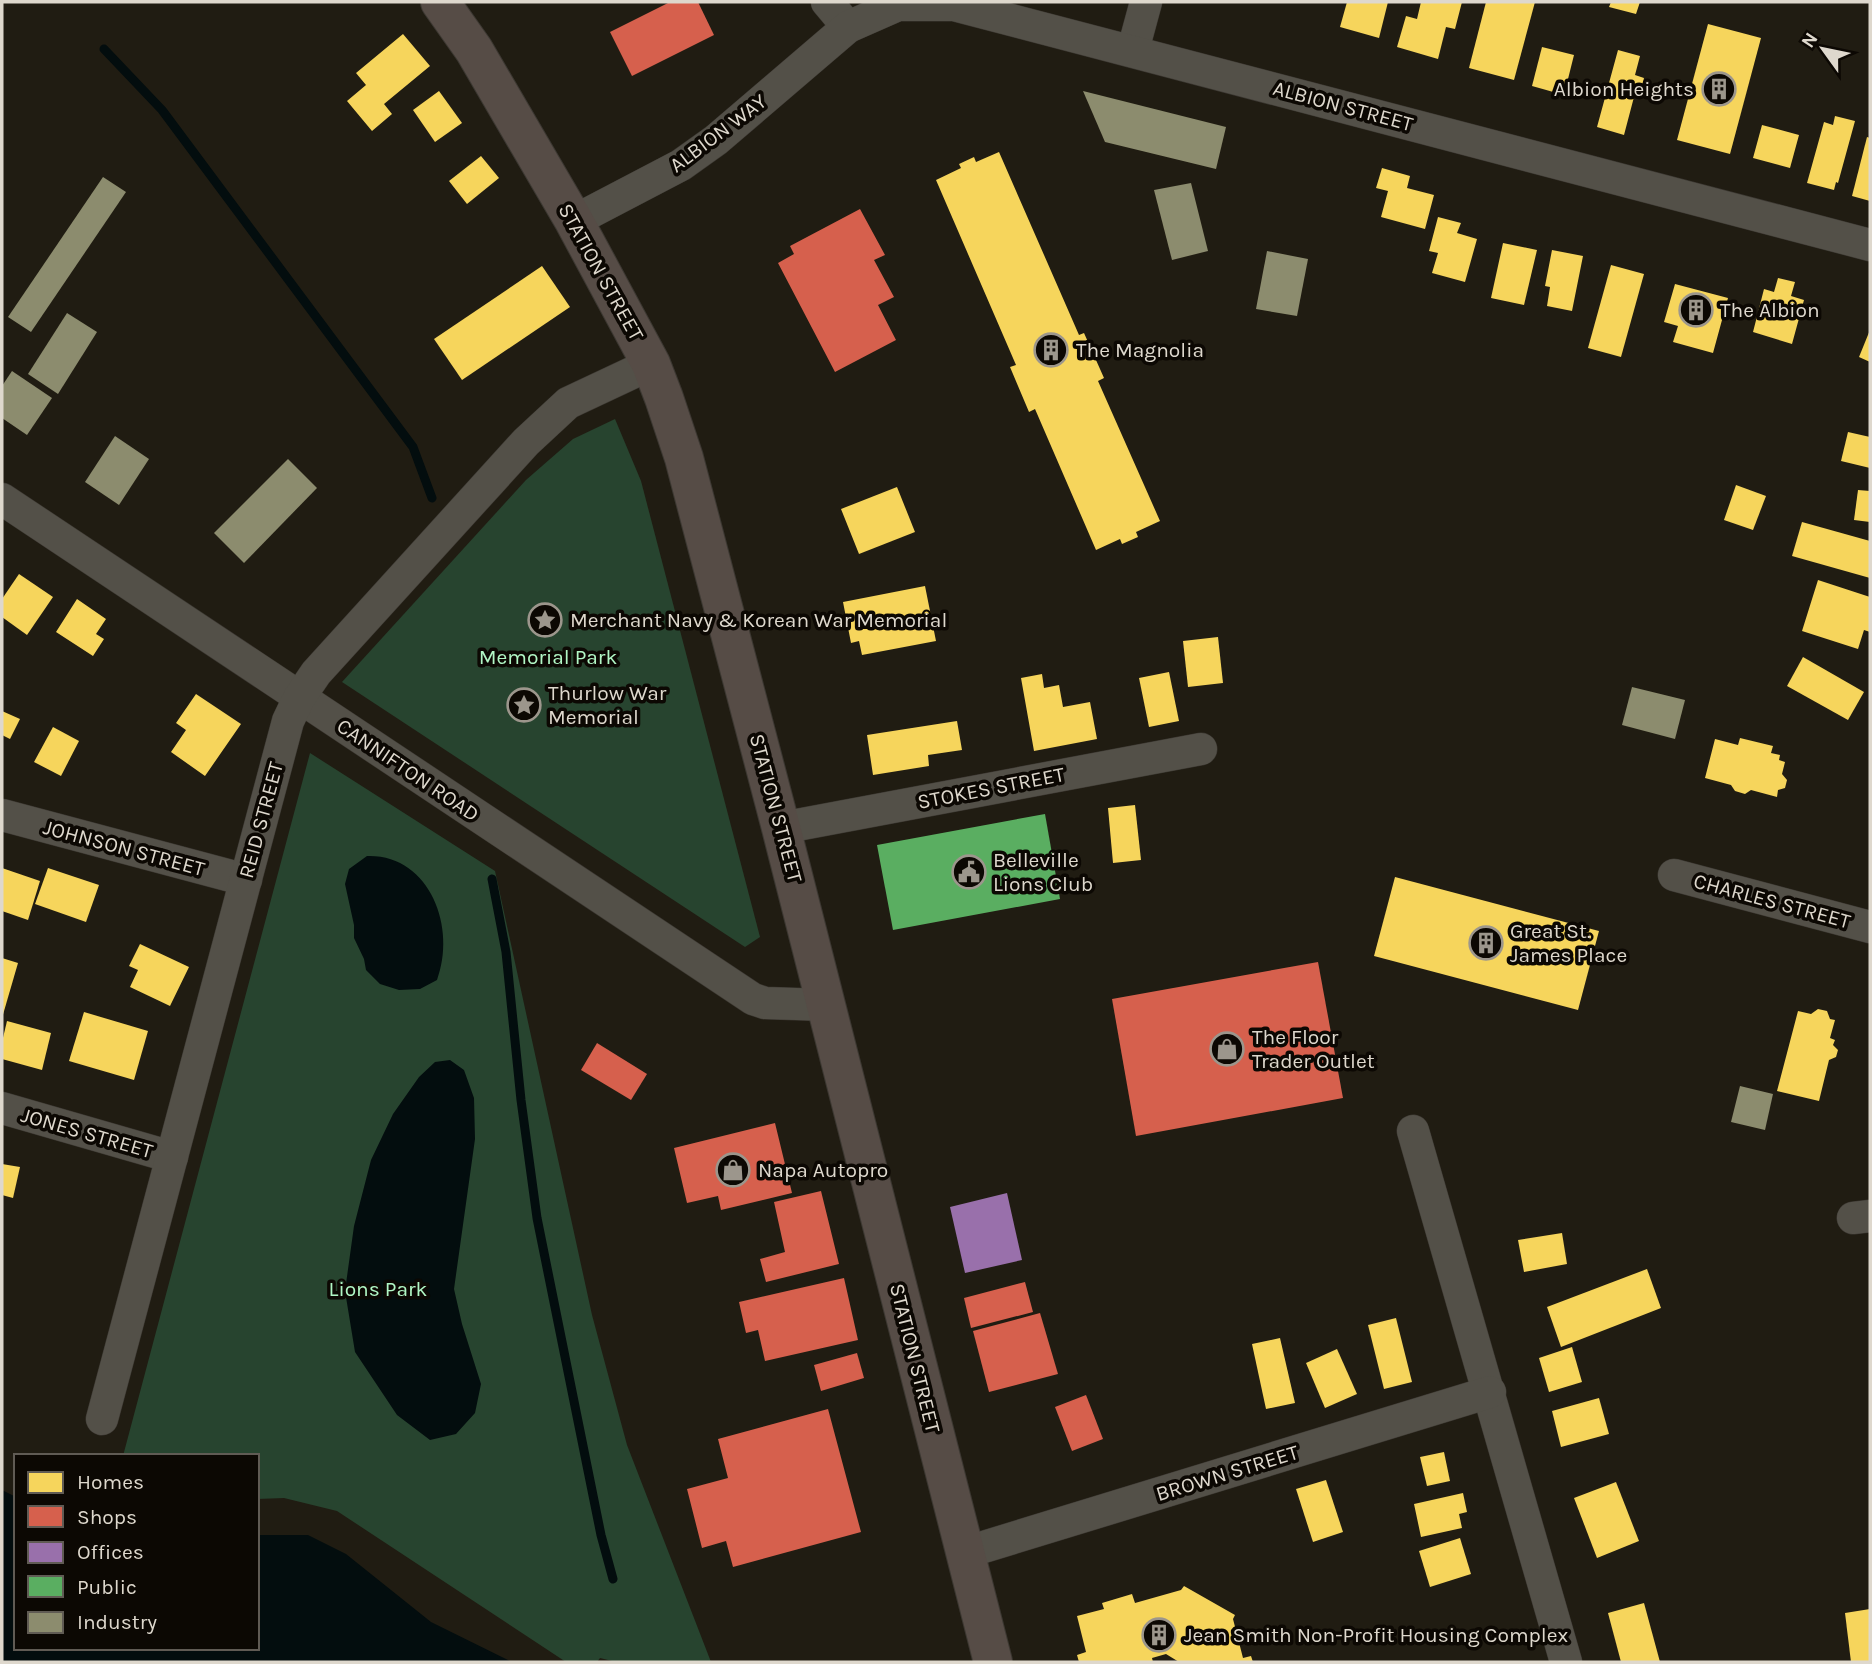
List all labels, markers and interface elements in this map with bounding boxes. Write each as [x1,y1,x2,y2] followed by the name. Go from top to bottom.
[1788,14,1858,84] north arrow
[1797,29,1823,52] text: N
[1700,70,1738,108] building icon: Albion Heights
[1270,76,1416,136] street label: ALBION STREET
[1554,77,1694,101] place label: Albion Heights
[665,89,771,177] street label: ALBION WAY
[553,199,649,345] street label: STATION STREET
[1677,291,1715,329] building icon: The Albion
[1720,298,1820,322] place label: The Albion
[1032,331,1070,369] building icon: The Magnolia
[1076,338,1204,362] place label: The Magnolia
[526,601,564,639] place icon: Merchant Navy & Korean War Memorial
[570,608,947,632] place label: Merchant Navy & Korean War Memorial
[479,645,617,669] park label: Memorial Park
[548,681,667,729] place label: Thurlow War Memorial
[505,686,543,724] place icon: Thurlow War Memorial
[332,714,484,826] street label: CANNIFTON ROAD
[745,731,808,885] street label: STATION STREET
[234,759,288,881] street label: REID STREET
[915,762,1067,814] street label: STOKES STREET
[41,815,208,881] street label: JOHNSON STREET
[993,848,1093,896] place label: Belleville Lions Club
[950,853,988,891] public building icon: Belleville Lions Club
[1691,869,1853,934] street label: CHARLES STREET
[1510,919,1627,967] place label: Great St. James Place
[1467,924,1505,962] building icon: Great St. James Place
[1252,1025,1375,1073] place label: The Floor Trader Outlet
[1208,1030,1246,1068] shop icon: The Floor Trader Outlet
[18,1103,156,1163] street label: JONES STREET
[714,1151,752,1189] shop icon: Napa Autopro
[758,1158,888,1182] place label: Napa Autopro
[329,1277,428,1301] park label: Lions Park
[885,1281,945,1436] street label: STATION STREET
[1153,1440,1302,1506] street label: BROWN STREET
[14,1454,259,1650] legend
[77,1470,144,1494] text: Homes
[77,1505,137,1529] text: Shops
[77,1540,144,1564] text: Offices
[77,1575,137,1599] text: Public
[77,1610,157,1634] text: Industry
[1140,1616,1178,1654] building icon: Jean Smith Non-Profit Housing Complex
[1184,1623,1568,1647] place label: Jean Smith Non-Profit Housing Complex

